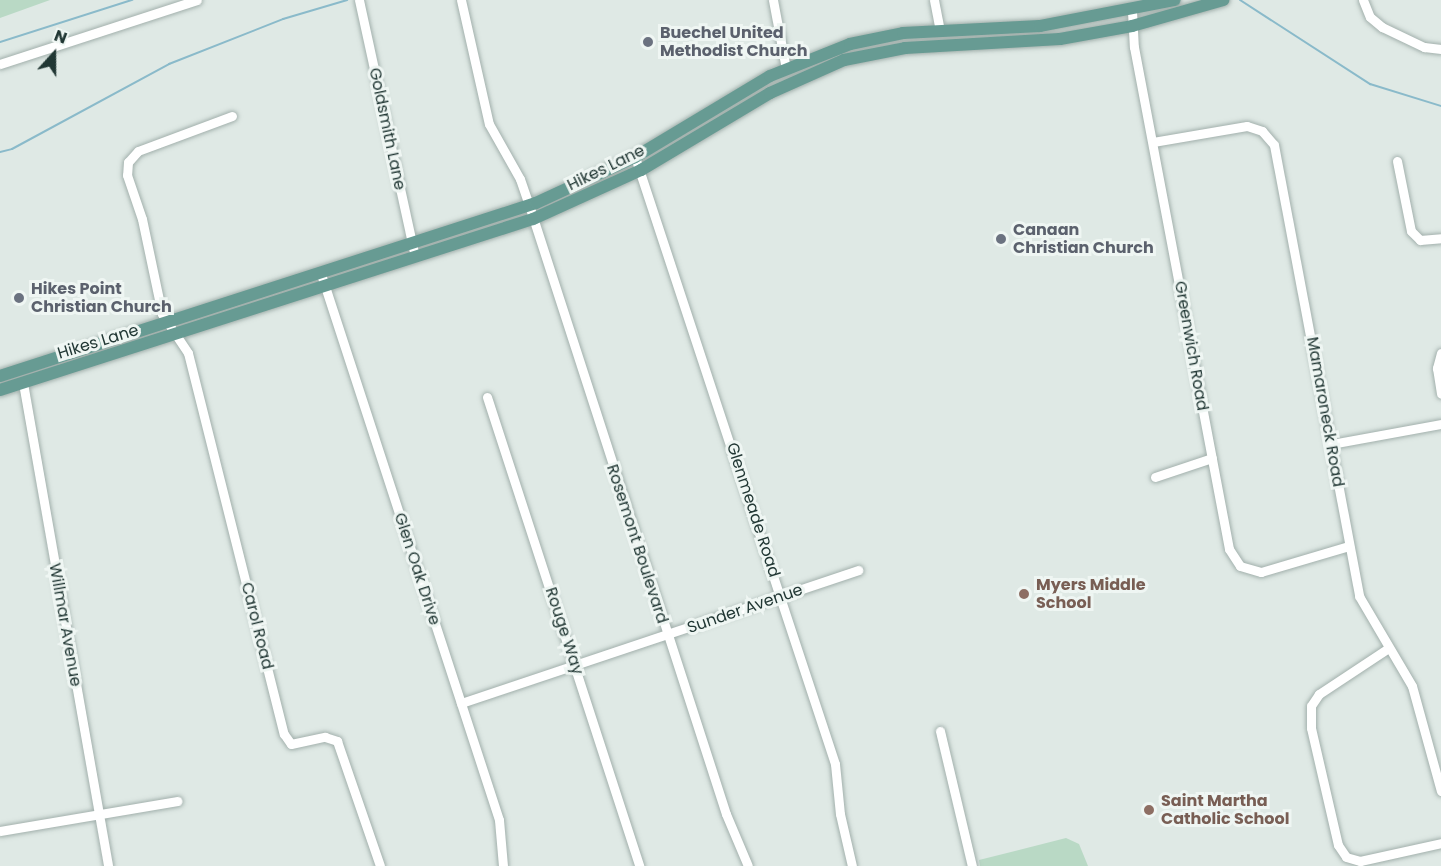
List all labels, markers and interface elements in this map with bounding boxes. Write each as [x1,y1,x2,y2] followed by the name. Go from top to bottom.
[660,23,807,61] place label: Buechel United Methodist Church
[24,24,84,84] north arrow
[51,24,70,50] text: N
[641,35,655,49] marker: Buechel United Methodist Church
[365,66,409,192] street label: Goldsmith Lane
[564,141,648,195] street label: Hikes Lane
[1013,220,1154,258] place label: Canaan Christian Church
[994,232,1008,246] marker: Canaan Christian Church
[31,279,172,317] place label: Hikes Point Christian Church
[1170,280,1212,412] street label: Greenwich Road
[12,291,26,305] marker: Hikes Point Christian Church
[55,321,141,363] street label: Hikes Lane
[1302,335,1348,489] street label: Mamaroneck Road
[722,440,784,580] street label: Glenmeade Road
[602,462,672,626] street label: Rosemont Boulevard
[390,510,444,628] street label: Glen Oak Drive
[45,562,85,688] street label: Willmar Avenue
[1036,575,1146,613] place label: Myers Middle School
[237,580,277,672] street label: Carol Road
[685,580,805,638] street label: Sunder Avenue
[541,585,587,677] street label: Rouge Way
[1017,587,1031,601] marker: Myers Middle School
[1161,791,1289,829] place label: Saint Martha Catholic School
[1142,803,1156,817] marker: Saint Martha Catholic School

